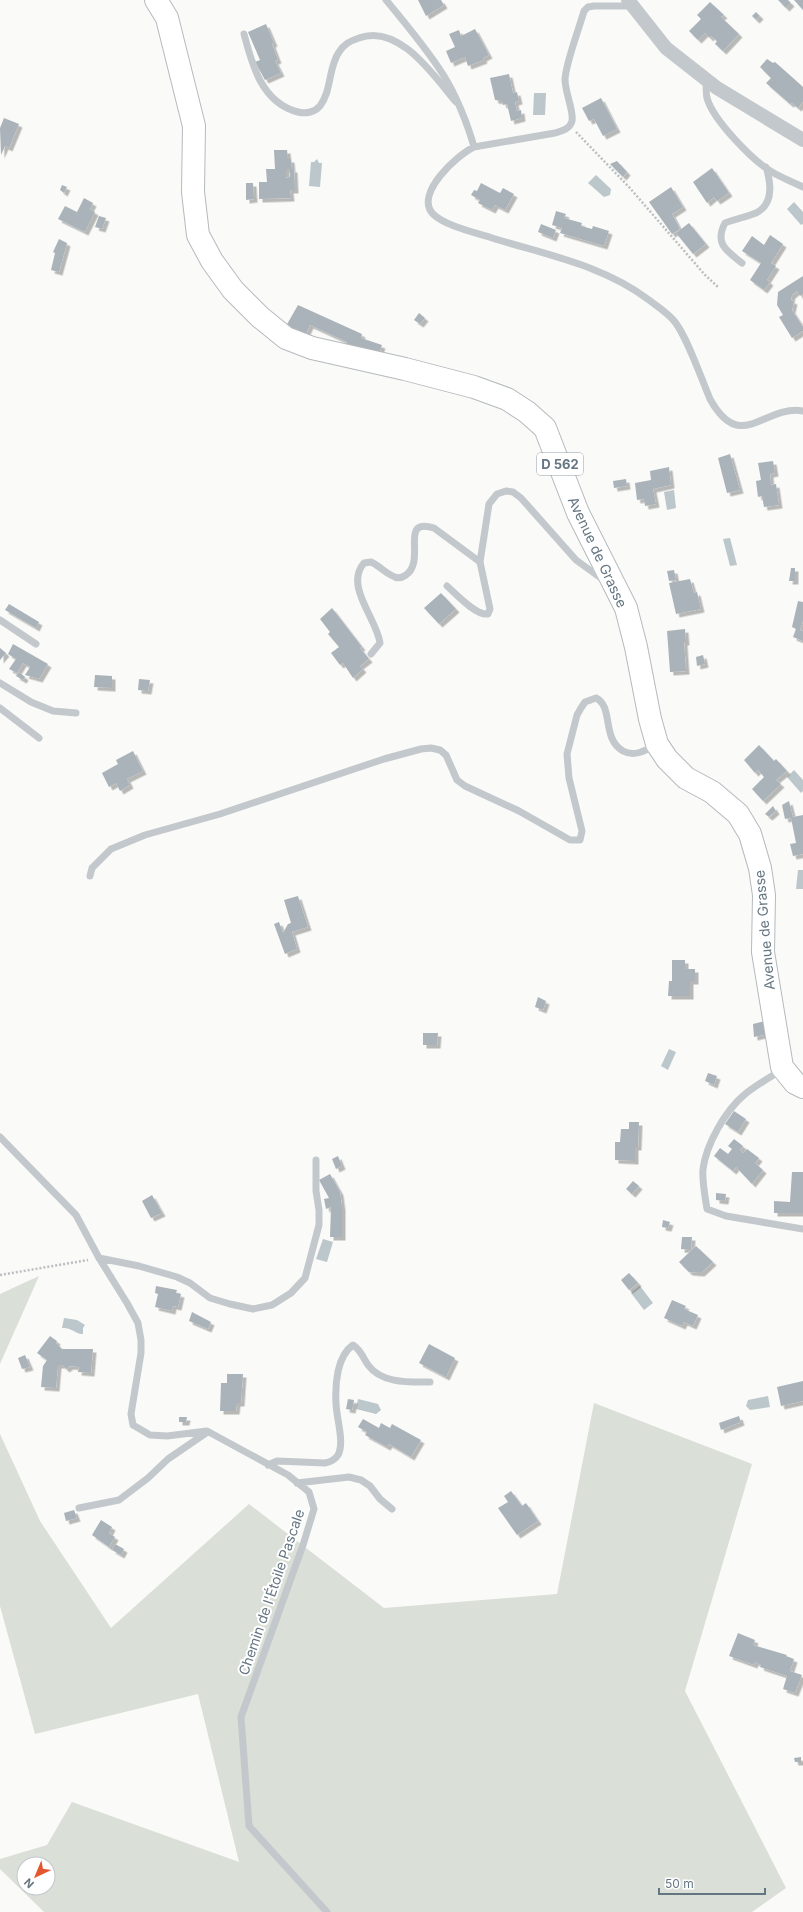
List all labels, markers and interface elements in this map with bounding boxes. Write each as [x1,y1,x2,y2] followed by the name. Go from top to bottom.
[537,453,583,475] road number: D 562
[565,494,631,610] street label: Avenue de Grasse
[750,869,778,991] street label: Avenue de Grasse
[235,1507,307,1677] street label: Chemin de l'Étoile Pascale
[16,1856,56,1896] north arrow
[659,1870,765,1896] scale bar
[21,1875,37,1891] text: N
[665,1876,694,1891] text: 50 m

